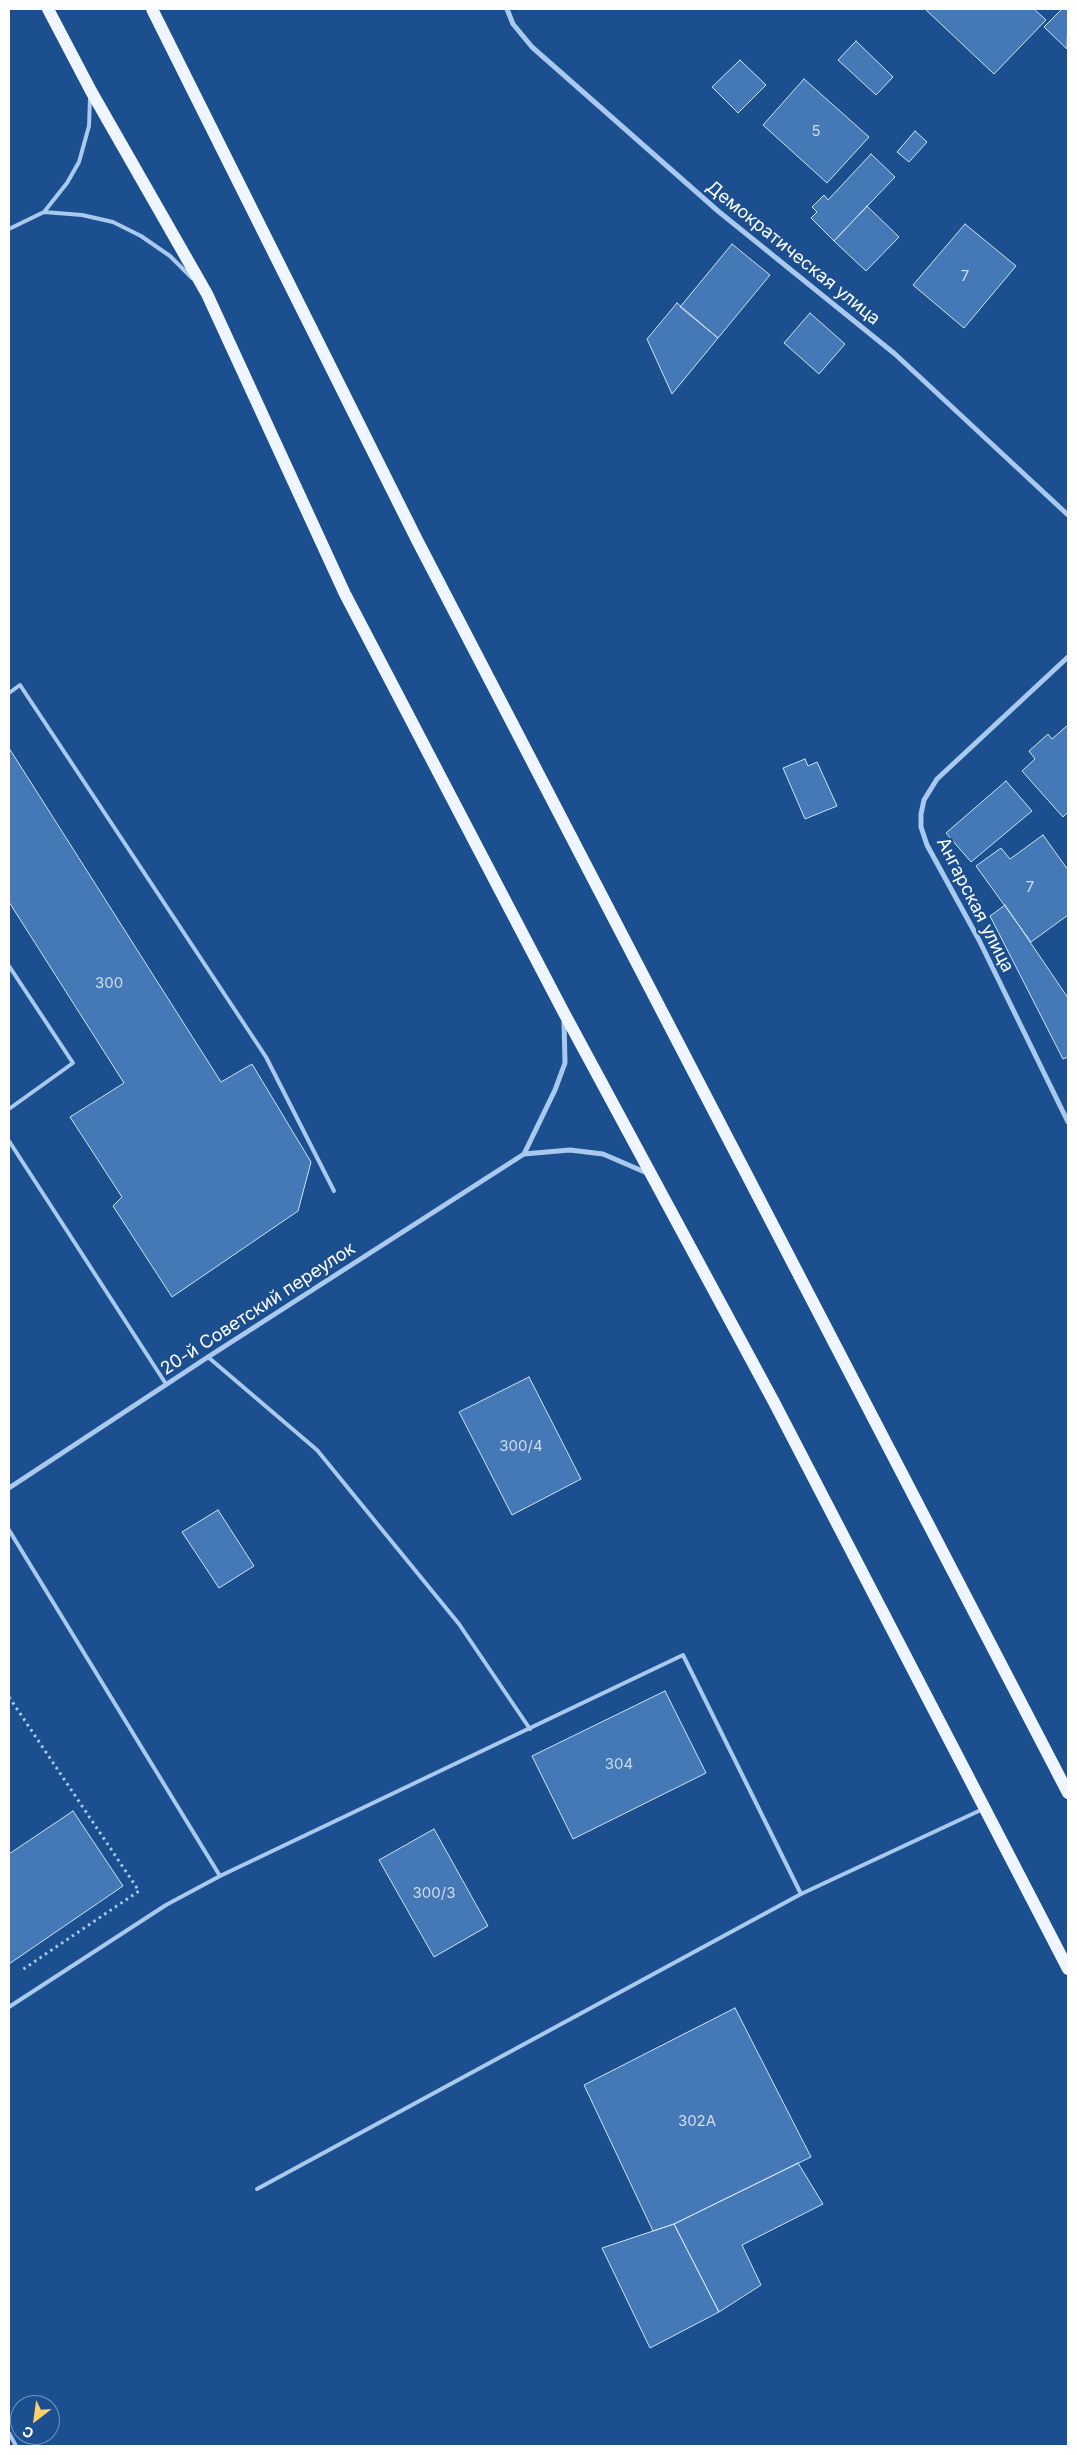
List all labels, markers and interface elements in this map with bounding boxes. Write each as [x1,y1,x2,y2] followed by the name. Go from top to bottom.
[811,122,821,140] house number: 5
[702,176,884,330] street label: Демократическая улица
[961,267,969,285] house number: 7
[932,834,1018,976] street label: Ангарская улица
[1026,878,1034,896] house number: 7
[95,974,123,992] house number: 300
[157,1238,359,1380] street label: 20-й Советский переулок
[499,1437,543,1455] house number: 300/4
[605,1755,633,1773] house number: 304
[413,1884,455,1902] house number: 300/3
[678,2112,716,2130] house number: 302А
[10,2395,60,2445] north arrow
[19,2423,36,2443] text: С

